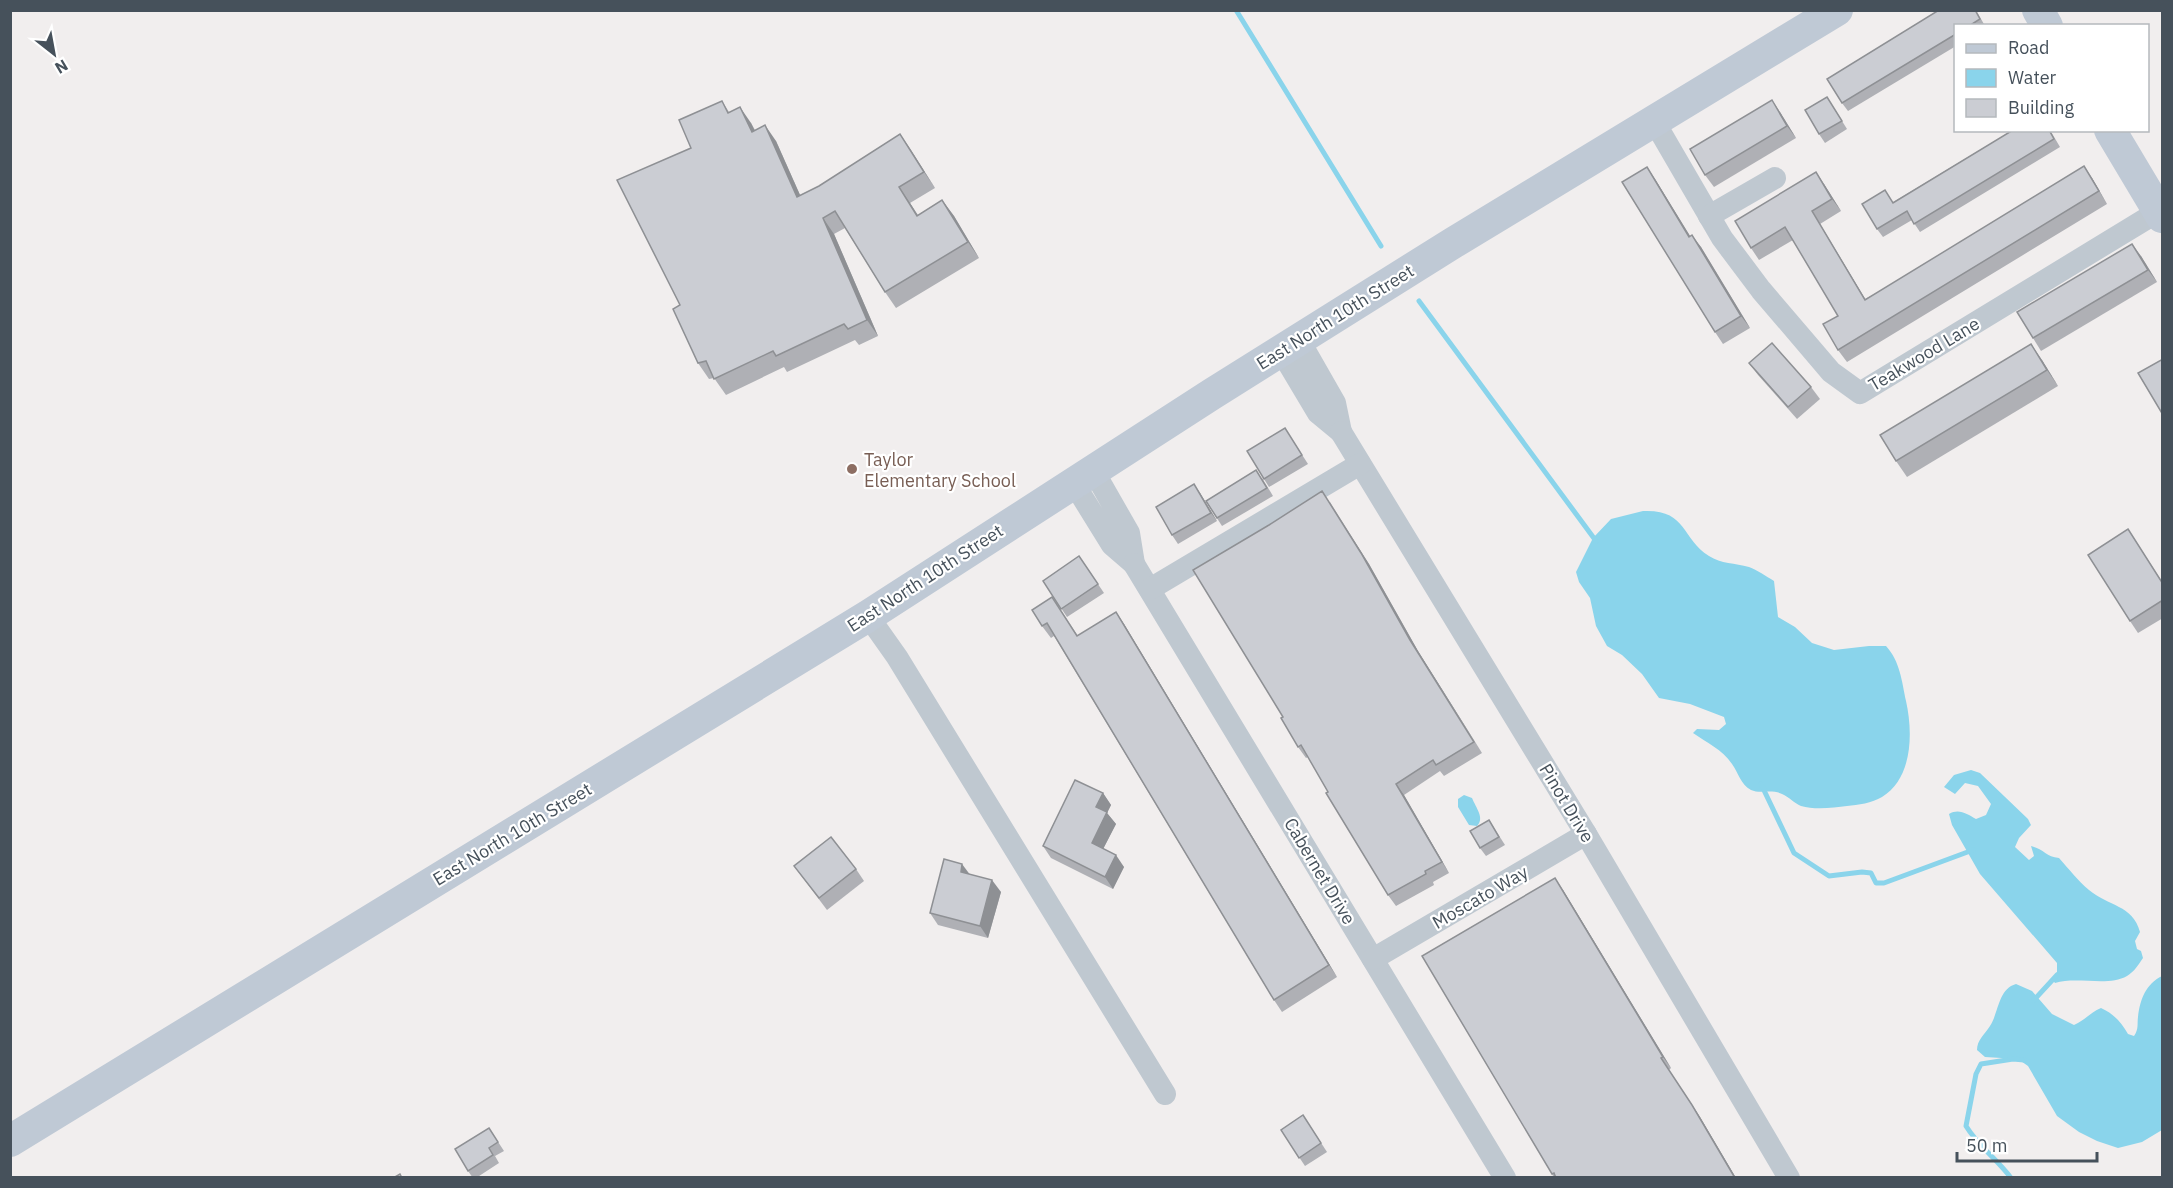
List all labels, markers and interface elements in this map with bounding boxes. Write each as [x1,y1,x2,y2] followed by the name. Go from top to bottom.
[24,24,84,84] north arrow
[1954,24,2149,132] legend
[2008,36,2049,59] text: Road
[52,55,72,78] text: N
[2008,66,2057,89] text: Water
[2008,96,2075,119] text: Building
[1252,259,1418,375] street label: East North 10th Street
[1864,312,1984,396] street label: Teakwood Lane
[864,448,1016,492] place label: Taylor Elementary School
[845,462,859,476] marker: Taylor Elementary School
[843,519,1007,637] street label: East North 10th Street
[1534,759,1600,847] street label: Pinot Drive
[428,777,596,891] street label: East North 10th Street
[1279,814,1361,929] street label: Cabernet Drive
[1428,860,1532,934] street label: Moscato Way
[1957,1125,2096,1163] scale bar
[1966,1134,2008,1157] text: 50 m

